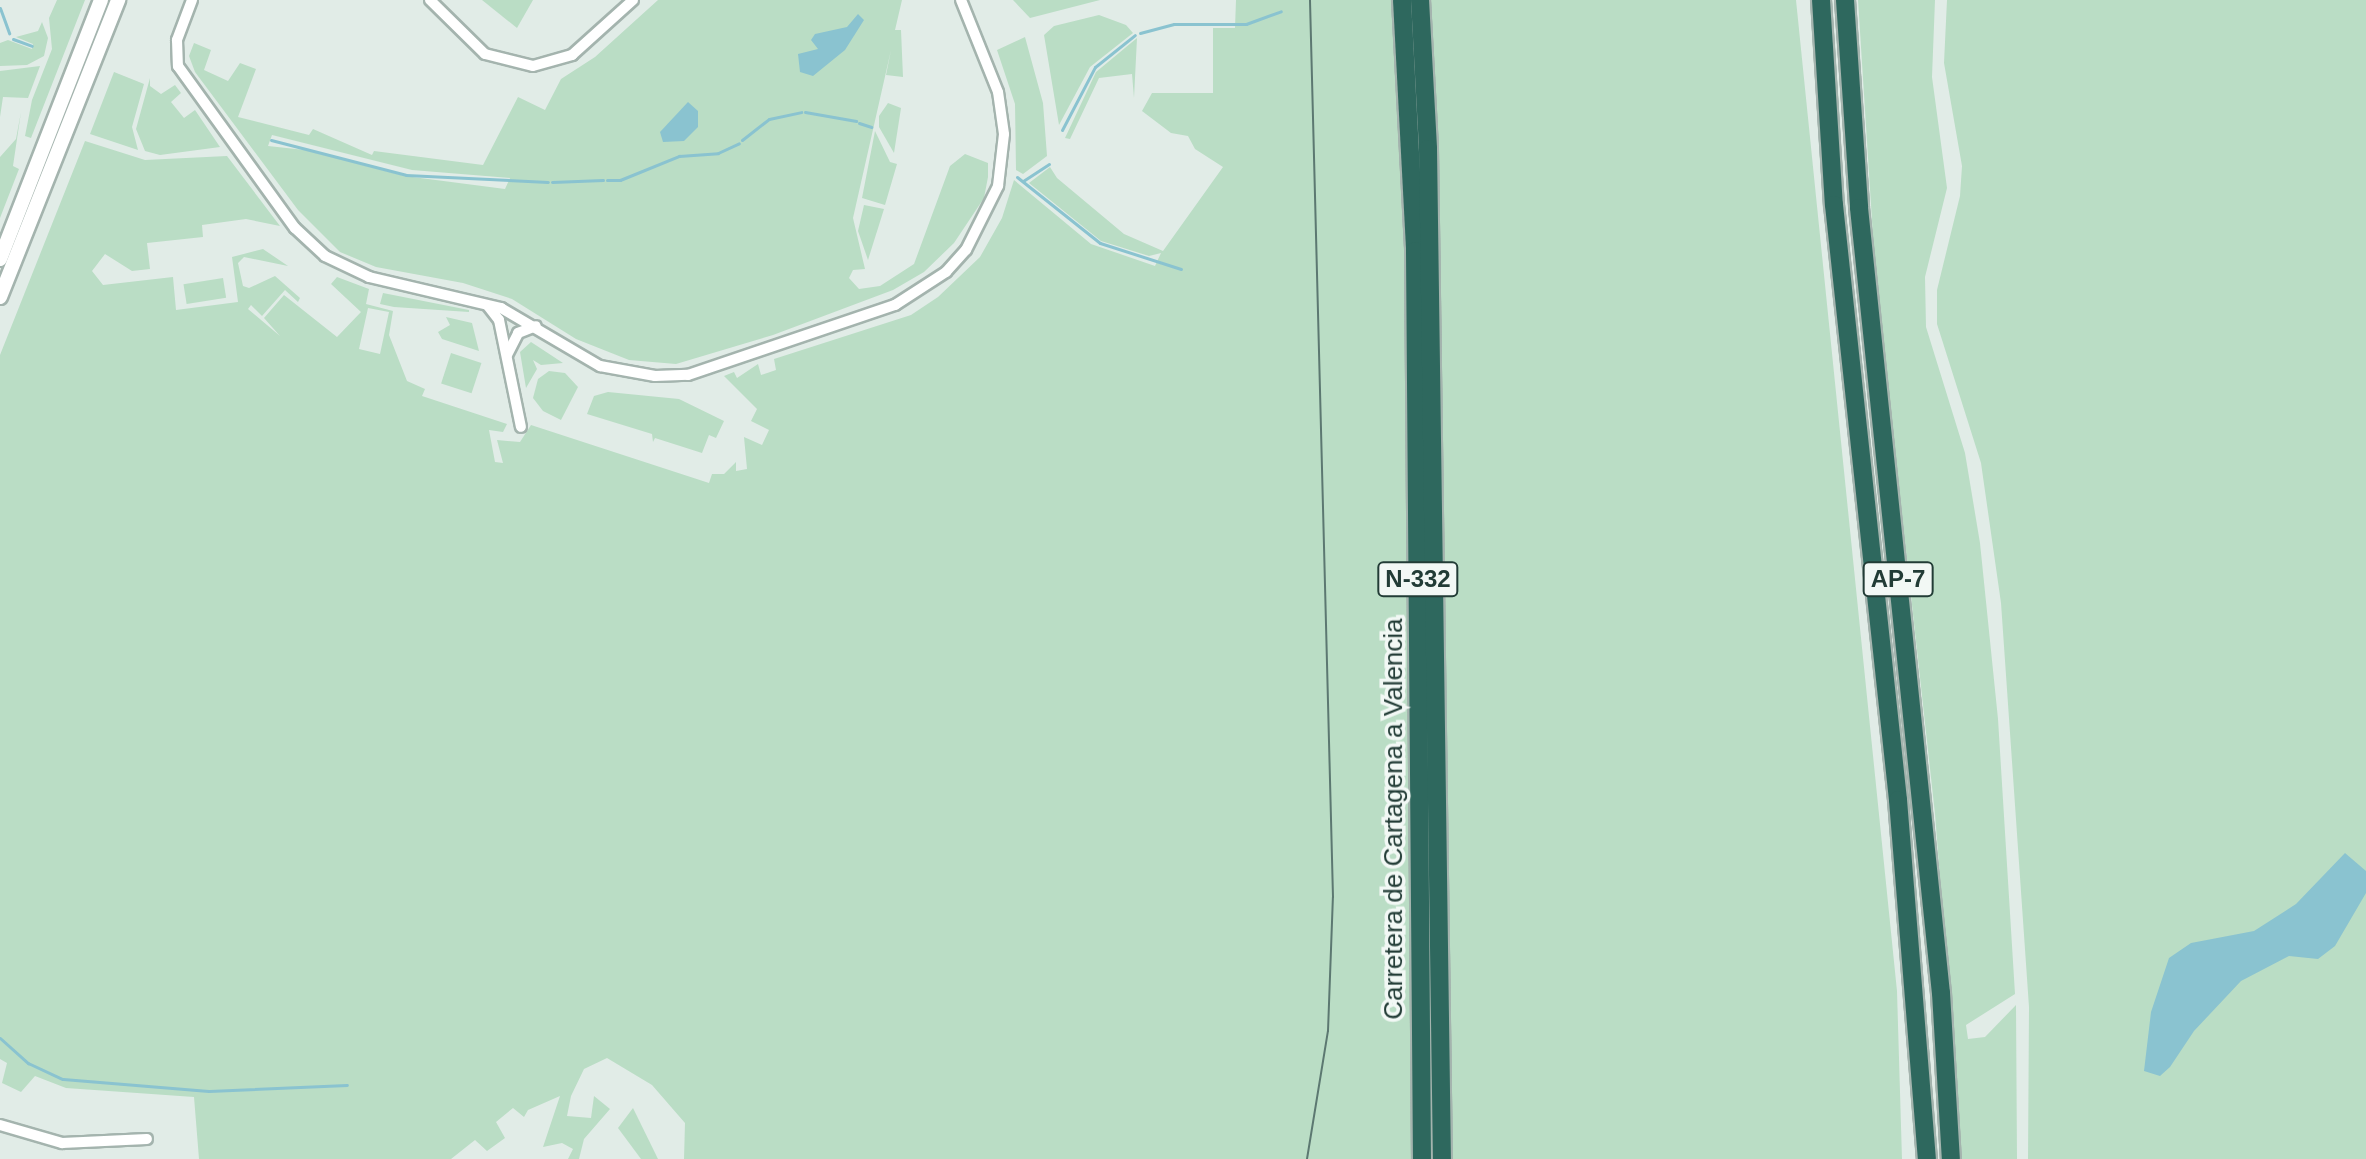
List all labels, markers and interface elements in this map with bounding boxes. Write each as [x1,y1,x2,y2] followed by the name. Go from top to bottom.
[1376,559,1460,599] road number: N-332
[1862,559,1934,599] road number: AP-7
[1378,618,1410,1020] street label: Carretera de Cartagena a Valencia

